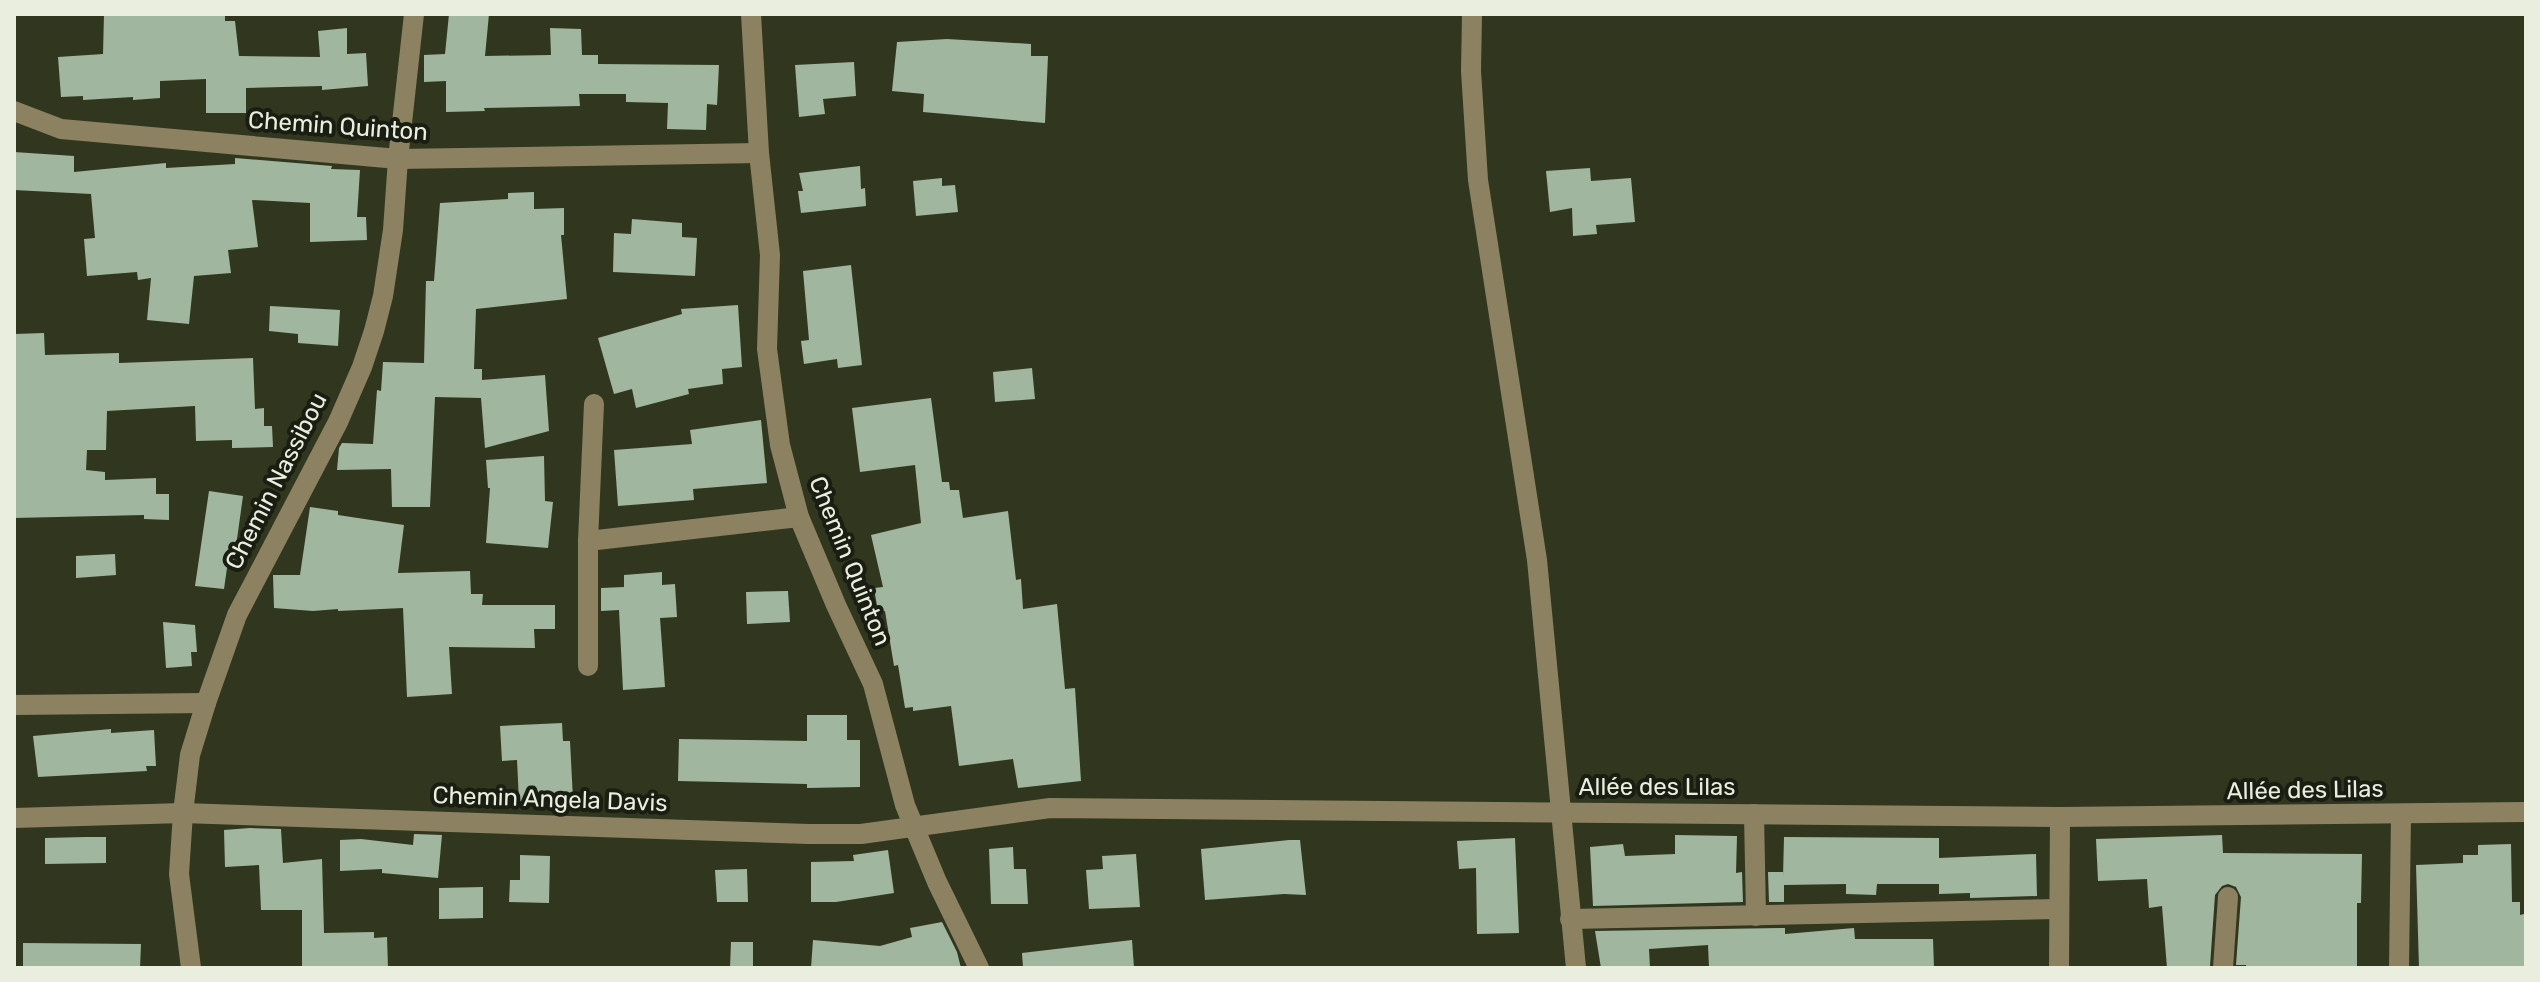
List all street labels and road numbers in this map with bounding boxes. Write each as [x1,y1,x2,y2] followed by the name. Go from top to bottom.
[247,106,429,146] street label: Chemin Quinton
[219,388,333,574] street label: Chemin Nassibou
[803,472,897,650] street label: Chemin Quinton
[1579,773,1735,801] street label: Allée des Lilas
[2226,775,2384,805] street label: Allée des Lilas
[432,781,668,817] street label: Chemin Angela Davis

